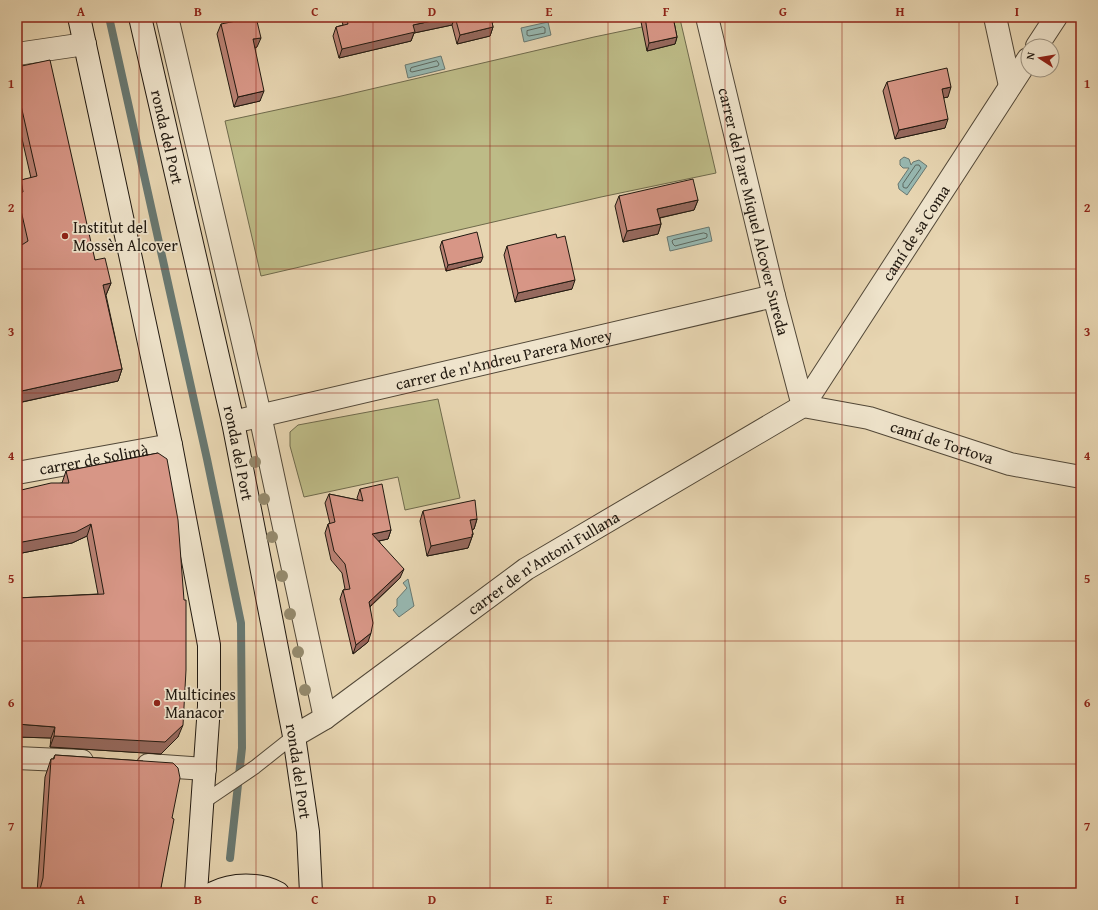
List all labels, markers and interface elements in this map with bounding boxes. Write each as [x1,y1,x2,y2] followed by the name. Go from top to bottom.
[77,2,86,21] text: A
[194,2,202,21] text: B
[311,2,319,21] text: C
[428,2,436,21] text: D
[546,2,553,21] text: E
[663,2,670,21] text: F
[779,2,787,21] text: G
[895,2,905,21] text: H
[1015,2,1019,21] text: I
[1020,38,1060,78] north arrow
[1022,50,1039,61] text: N
[8,74,14,93] text: 1
[1084,74,1090,93] text: 1
[712,85,796,338] street label: carrer del Pare Miquel Alcover Sureda
[145,87,190,187] street label: ronda del Port
[875,180,956,286] street label: camí de sa Coma
[8,198,15,217] text: 2
[1084,198,1091,217] text: 2
[73,215,178,257] place label: Institut del Mossèn Alcover
[60,231,70,241] marker: Institut del Mossèn Alcover
[8,322,14,341] text: 3
[393,322,615,396] street label: carrer de n'Andreu Parera Morey
[1084,322,1090,341] text: 3
[218,403,260,503] street label: ronda del Port
[887,414,997,470] street label: camí de Tortova
[37,437,151,481] street label: carrer de Solimà
[8,446,15,465] text: 4
[1084,446,1091,465] text: 4
[462,504,624,621] street label: carrer de n'Antoni Fullana
[8,569,15,588] text: 5
[1084,569,1091,588] text: 5
[165,682,236,724] place label: Multicines Manacor
[8,693,15,712] text: 6
[1084,693,1091,712] text: 6
[152,698,162,708] marker: Multicines Manacor
[280,721,318,821] street label: ronda del Port
[8,817,15,836] text: 7
[1084,817,1091,836] text: 7
[77,890,86,909] text: A
[194,890,202,909] text: B
[311,890,319,909] text: C
[428,890,436,909] text: D
[546,890,553,909] text: E
[663,890,670,909] text: F
[779,890,787,909] text: G
[895,890,905,909] text: H
[1015,890,1019,909] text: I

